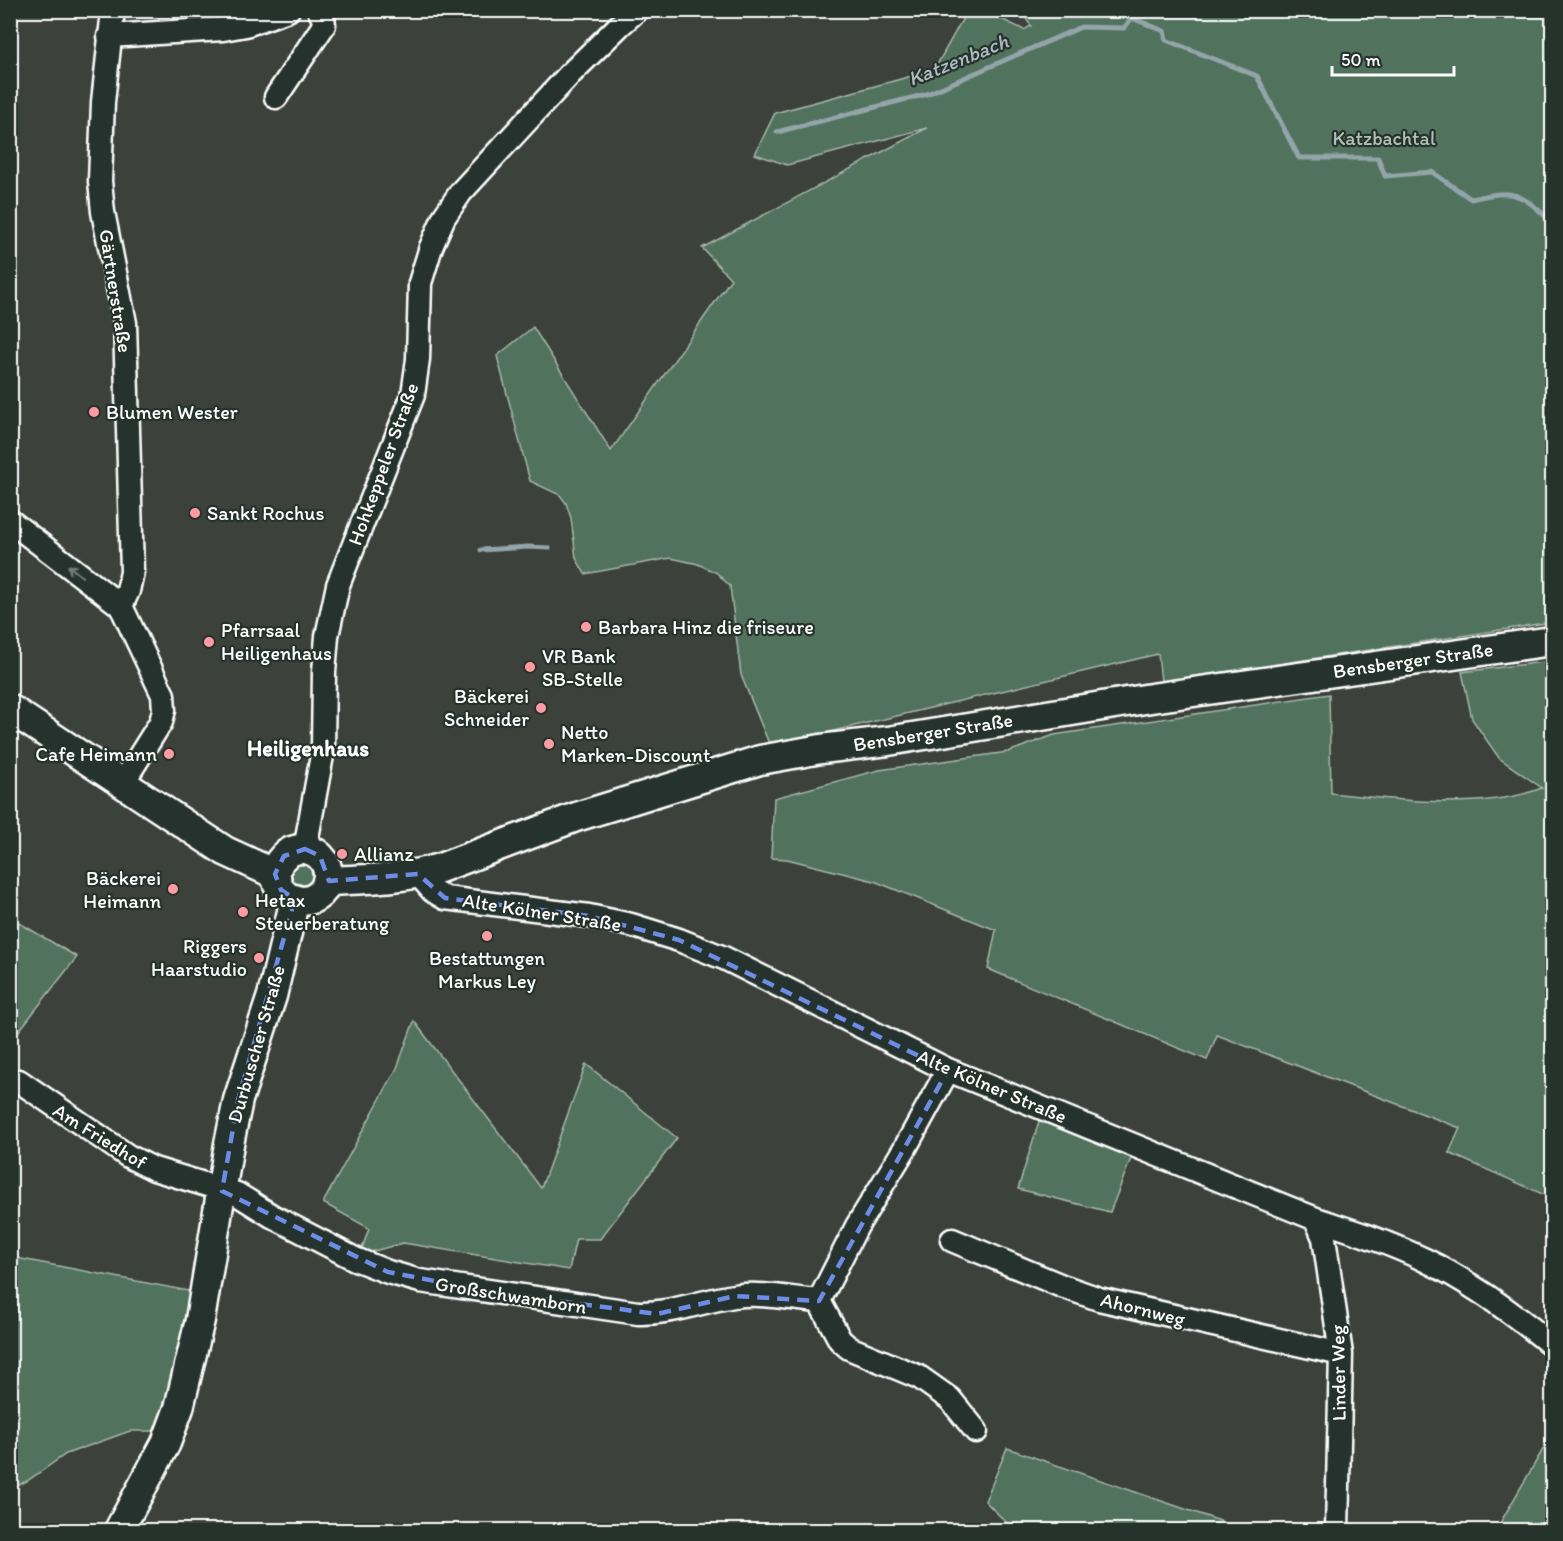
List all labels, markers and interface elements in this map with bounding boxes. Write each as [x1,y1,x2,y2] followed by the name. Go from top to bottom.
[904,28,1012,91] water label: Katzenbach
[1332,39,1454,77] scale bar
[1341,49,1381,71] text: 50 m
[1332,126,1436,150] park label: Katzbachtal
[94,228,138,354] street label: Gärtnerstraße
[342,380,424,548] street label: Hohkeppeler Straße
[106,400,238,424] place label: Blumen Wester
[87,405,101,419] marker: Blumen Wester
[207,501,324,525] place label: Sankt Rochus
[188,506,202,520] marker: Sankt Rochus
[67,564,83,577] one-way arrow
[598,615,814,639] place label: Barbara Hinz die friseure
[221,618,332,665] place label: Pfarrsaal Heiligenhaus
[579,620,593,634] marker: Barbara Hinz die friseure
[202,635,216,649] marker: Pfarrsaal Heiligenhaus
[1331,637,1495,683] street label: Bensberger Straße
[542,644,623,691] place label: VR Bank SB-Stelle
[523,660,537,674] marker: VR Bank SB-Stelle
[444,684,529,731] place label: Bäckerei Schneider
[534,701,548,715] marker: Bäckerei Schneider
[851,708,1015,756] street label: Bensberger Straße
[561,720,710,767] place label: Netto Marken-Discount
[247,735,369,762] district label: Heiligenhaus
[542,737,556,751] marker: Netto Marken-Discount
[35,742,157,766] place label: Cafe Heimann
[162,747,176,761] marker: Cafe Heimann
[354,842,414,866] place label: Allianz
[335,847,349,861] marker: Allianz
[83,866,161,913] place label: Bäckerei Heimann
[166,882,180,896] marker: Bäckerei Heimann
[255,888,390,935] place label: Hetax Steuerberatung
[461,888,623,936] street label: Alte Kölner Straße
[236,905,250,919] marker: Hetax Steuerberatung
[480,929,494,943] marker: Bestattungen Markus Ley
[151,934,247,981] place label: Riggers Haarstudio
[429,946,545,993] place label: Bestattungen Markus Ley
[252,951,266,965] marker: Riggers Haarstudio
[222,962,290,1126] street label: Durbuscher Straße
[914,1044,1070,1128] street label: Alte Kölner Straße
[49,1098,152,1174] street label: Am Friedhof
[434,1271,588,1319] street label: Großschwamborn
[1098,1287,1188,1331] street label: Ahornweg
[1325,1324,1351,1421] street label: Linder Weg

